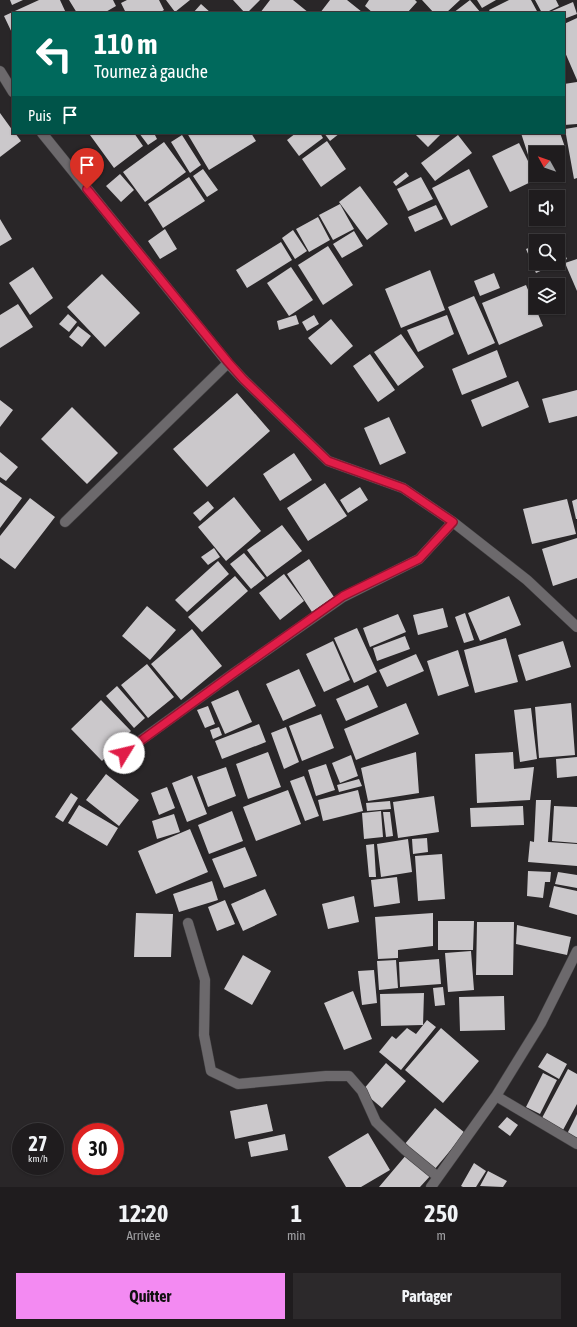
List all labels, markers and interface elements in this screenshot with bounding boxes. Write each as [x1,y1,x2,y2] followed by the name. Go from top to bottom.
[28,28,80,80] icon: left
[94,28,157,60] text: 110 m
[94,61,208,82] text: Tournez à gauche
[59,104,81,126] icon: arrive
[28,107,51,124] text: Puis
[529,146,565,182] north arrow
[529,146,565,314] map controls
[70,148,104,189] pin
[76,154,98,176] icon: arrive
[529,190,565,226] button: sound
[529,234,565,270] button: search
[529,278,565,314] button: layers
[103,732,145,774] position arrow
[72,1123,124,1175] speed limit sign: 30
[29,1132,47,1155] text: 27
[28,1153,48,1164] text: km/h
[119,1200,168,1227] text: 12:20
[291,1200,302,1227] text: 1
[424,1200,458,1227] text: 250
[126,1228,160,1243] text: Arrivée
[287,1228,306,1243] text: min
[437,1228,446,1243] text: m
[16,1273,285,1319] button: Quitter
[293,1273,561,1319] button: Partager

